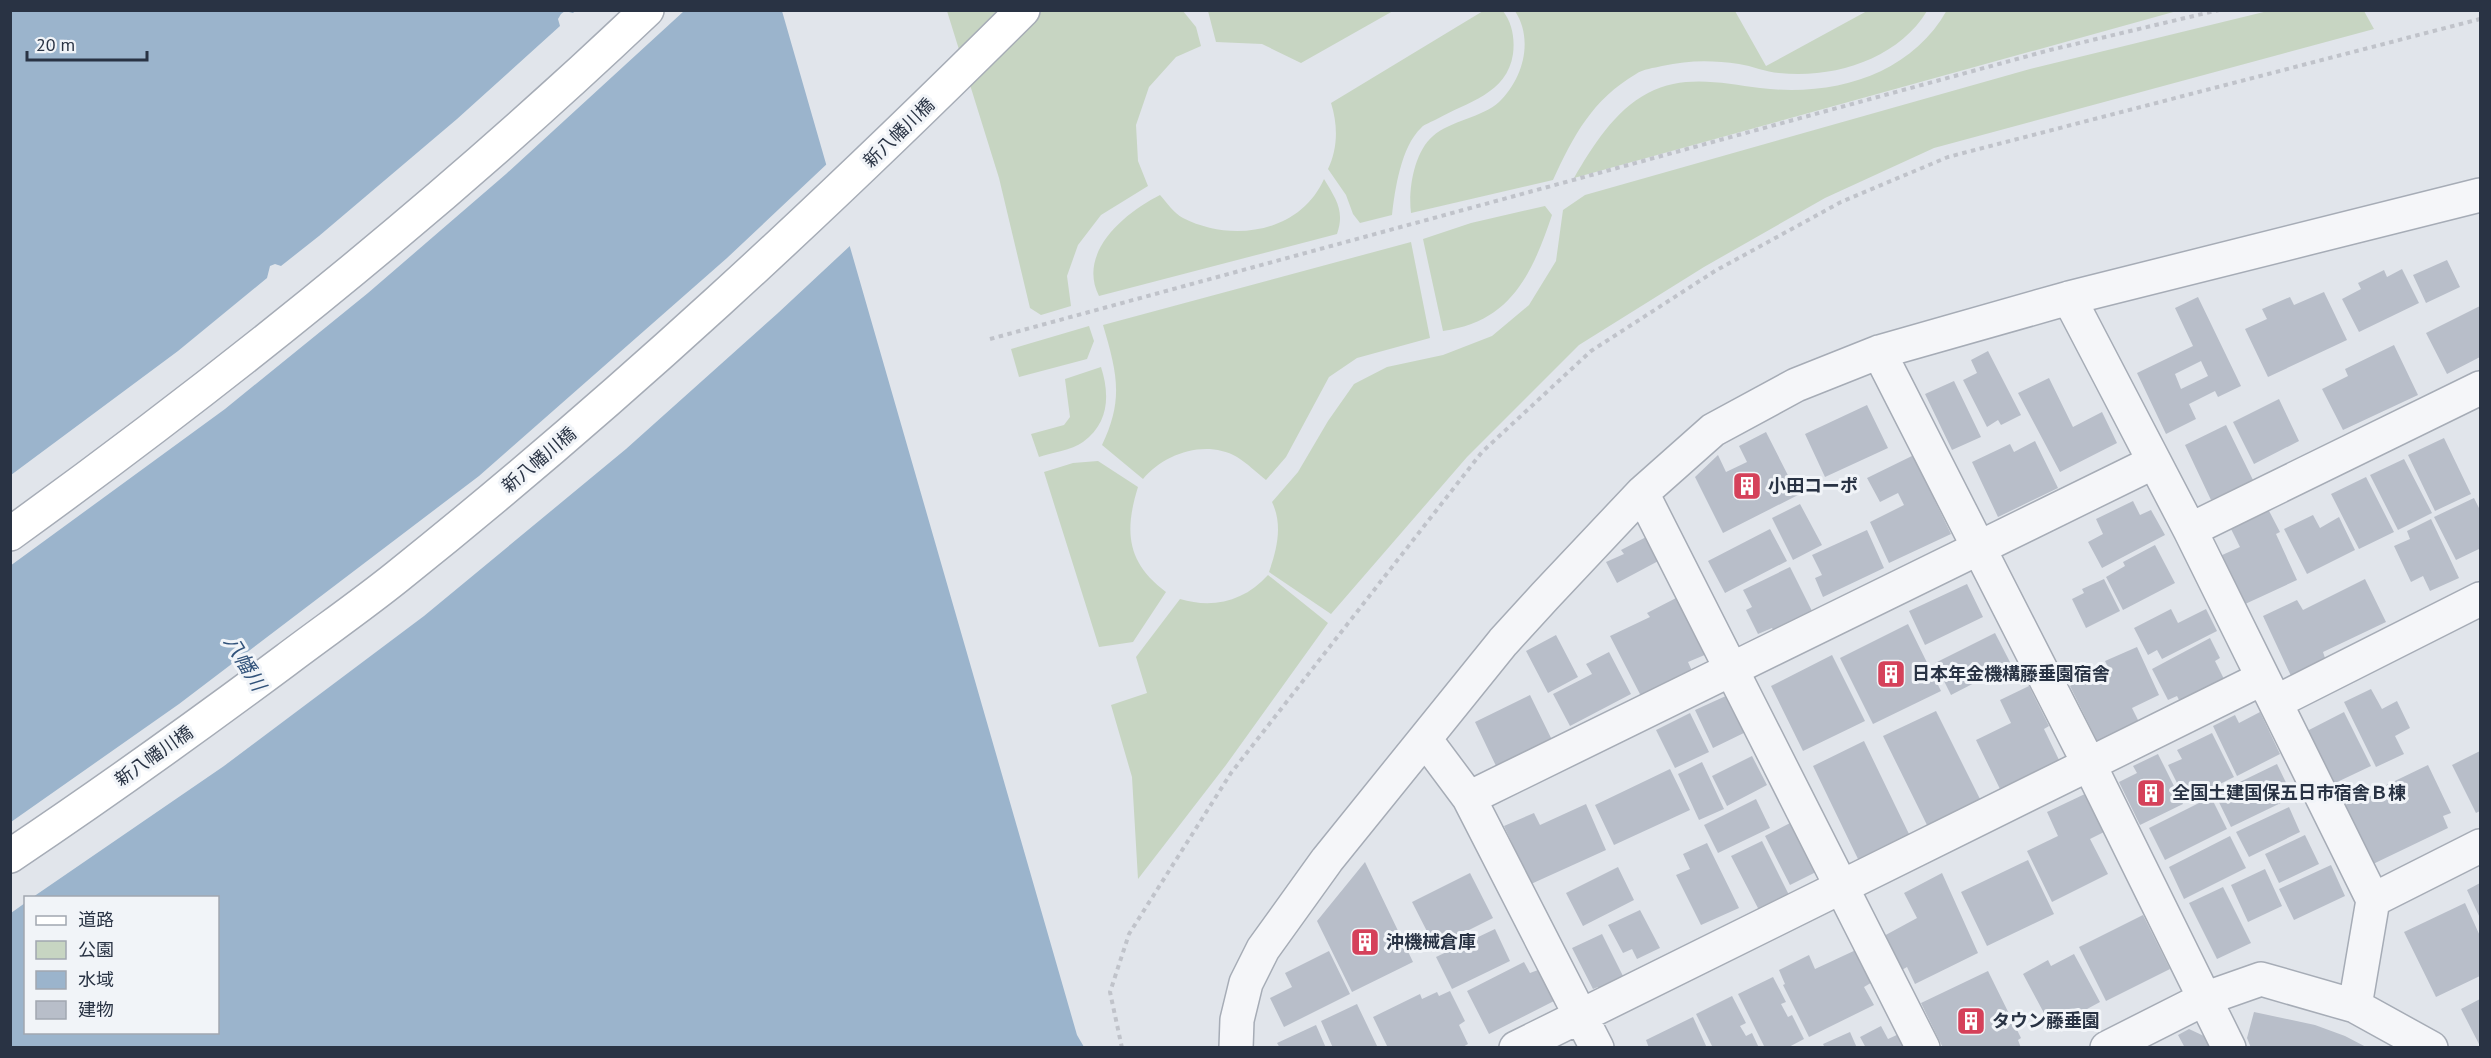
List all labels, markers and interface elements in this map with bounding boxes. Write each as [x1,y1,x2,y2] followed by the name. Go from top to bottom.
[27,24,147,62] scale bar
[36,33,75,56] text: 20 m
[858,93,939,172] street label: 新八幡川橋
[497,422,581,497] street label: 新八幡川橋
[1731,470,1763,502] building icon: 小田コーポ
[1768,474,1858,497] place label: 小田コーポ
[218,631,273,697] water label: 八幡川
[1875,658,1907,690] building icon: 日本年金機構藤垂園宿舎
[1912,662,2110,685] place label: 日本年金機構藤垂園宿舎
[110,720,197,791] street label: 新八幡川橋
[2135,777,2167,809] building icon: 全国土建国保五日市宿舎Ｂ棟
[2172,781,2406,804] place label: 全国土建国保五日市宿舎Ｂ棟
[24,896,219,1034] legend
[78,908,114,931] text: 道路
[1349,926,1381,958] building icon: 沖機械倉庫
[1386,930,1476,953] place label: 沖機械倉庫
[78,938,114,961] text: 公園
[78,968,114,991] text: 水域
[78,998,114,1021] text: 建物
[1955,1005,1987,1037] building icon: タウン藤垂園
[1992,1009,2100,1032] place label: タウン藤垂園

